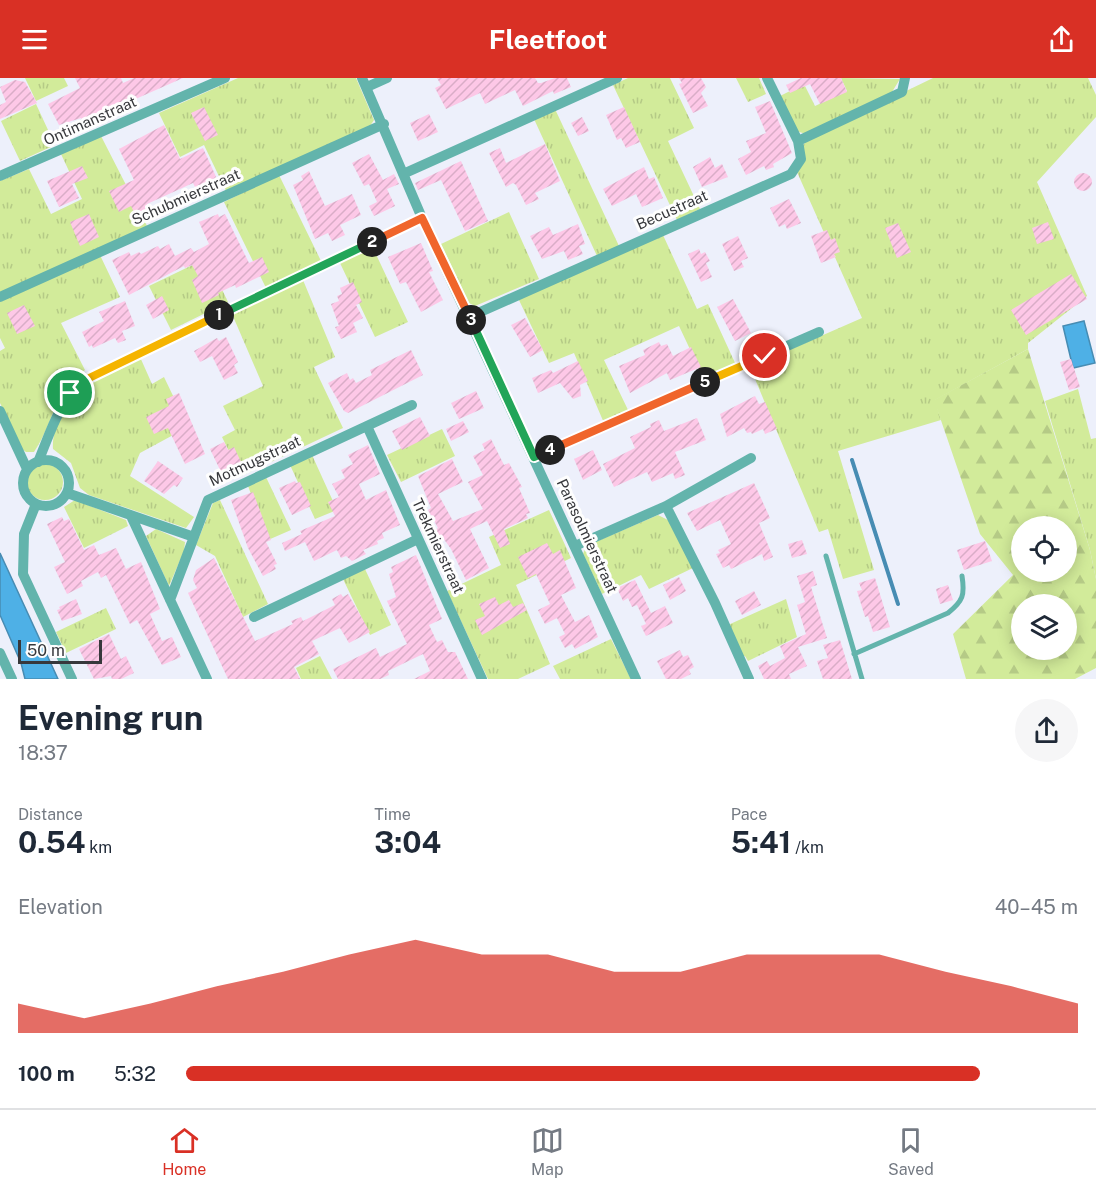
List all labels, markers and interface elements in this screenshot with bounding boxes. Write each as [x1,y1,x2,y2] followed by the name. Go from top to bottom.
[18,23,51,56] icon: menu
[489,23,607,55] text: Fleetfoot
[1045,23,1078,56] icon: share
[41,92,139,149] street label: Ontimanstraat
[129,165,243,228] street label: Schubmierstraat
[633,186,710,233] street label: Becustraat
[357,227,387,257] pin: 2
[367,232,377,251] text: 2
[204,300,234,330] pin: 1
[216,305,222,324] text: 1
[456,305,486,335] pin: 3
[466,310,476,329] text: 3
[739,330,790,381] pin
[748,339,781,372] icon: check
[44,367,95,418] pin
[690,367,720,397] pin: 5
[700,372,710,391] text: 5
[53,376,86,409] icon: arrive
[206,432,303,489] street label: Motmugstraat
[535,435,565,465] pin: 4
[545,440,555,459] text: 4
[554,476,621,596] street label: Parasolmierstraat
[409,496,468,596] street label: Trekmierstraat
[1011,516,1077,660] map controls
[1011,516,1077,582] button: locate
[1011,594,1077,660] button: layers
[18,637,102,664] scale bar
[27,641,65,660] text: 50 m
[18,699,203,737] text: Evening run
[1015,699,1078,762] button: share
[18,741,68,765] text: 18:37
[18,805,83,824] text: Distance
[374,805,411,824] text: Time
[731,805,767,824] text: Pace
[18,824,85,860] text: 0.54
[374,824,441,860] text: 3:04
[731,824,791,860] text: 5:41
[85,838,112,857] text: km
[791,838,824,857] text: /km
[18,895,103,919] text: Elevation
[995,895,1078,919] text: 40–45 m
[18,1062,75,1086] text: 100 m
[114,1062,156,1086] text: 5:32
[162,1124,206,1179] tab: Home
[531,1124,564,1179] tab: Map
[888,1124,934,1179] tab: Saved

